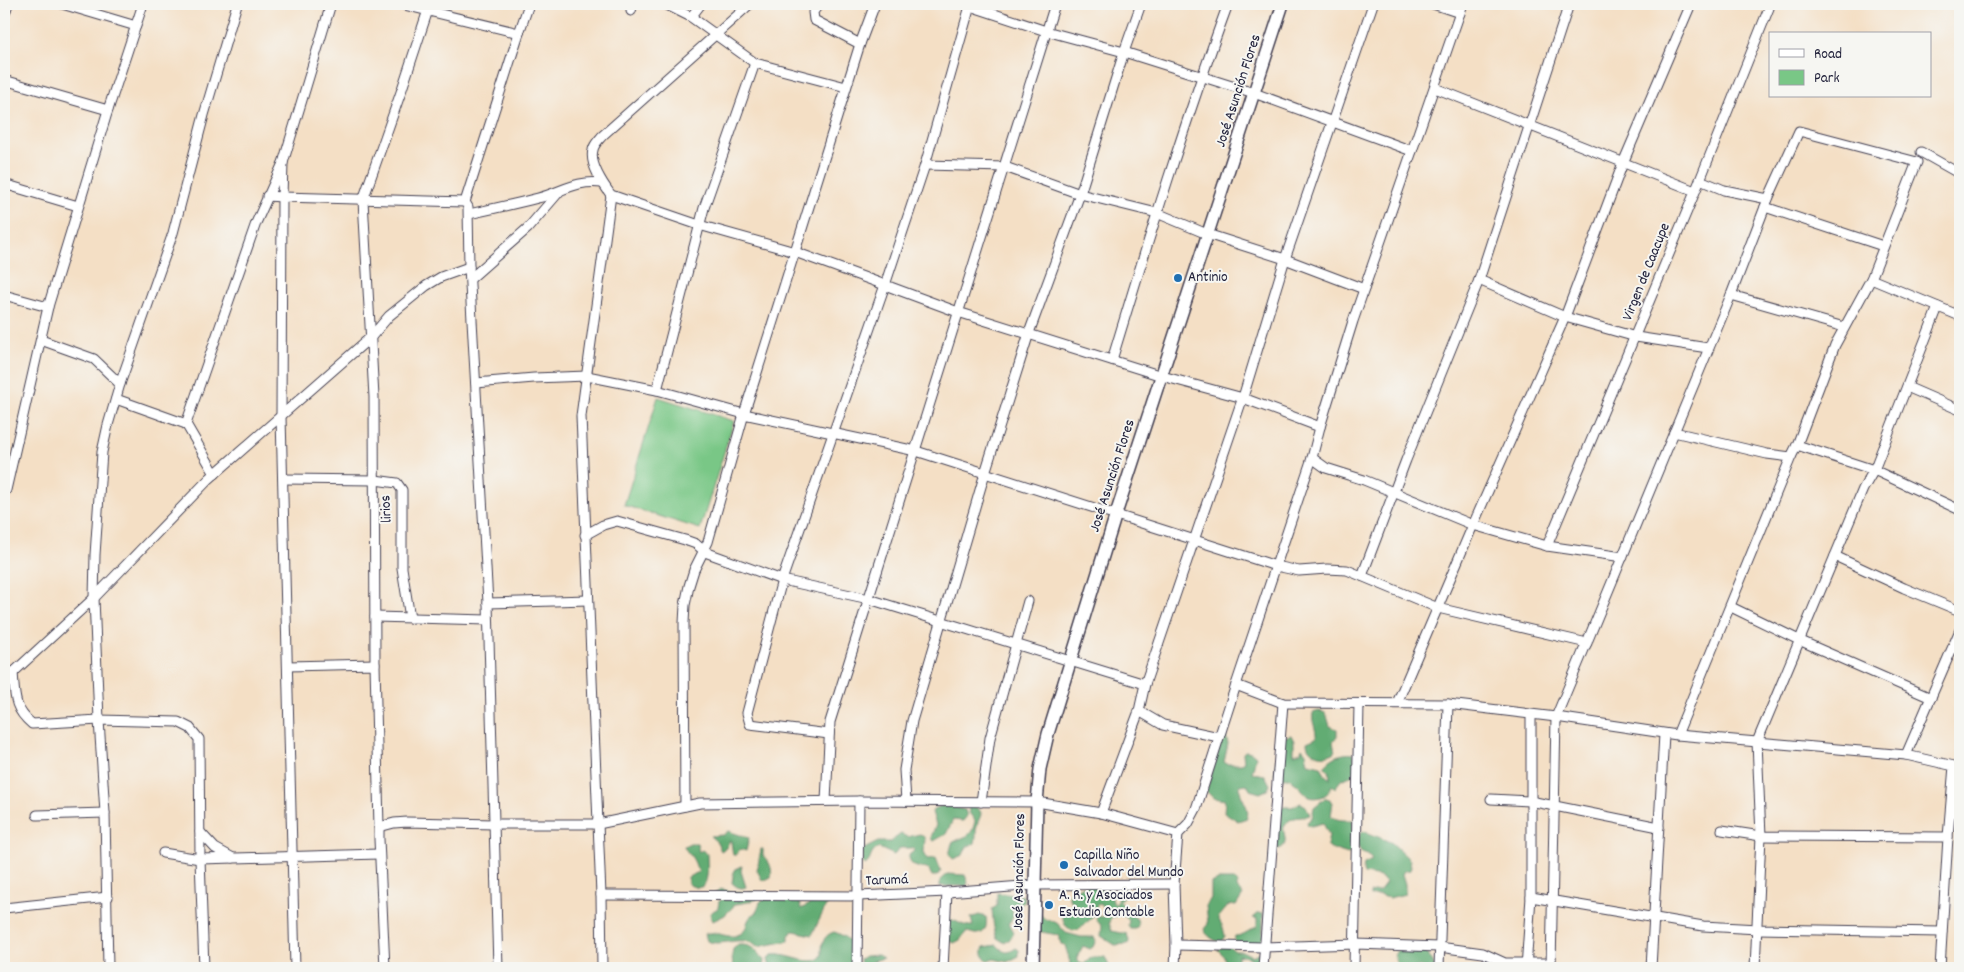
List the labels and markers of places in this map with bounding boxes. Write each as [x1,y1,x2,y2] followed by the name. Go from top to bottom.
[1188,267,1228,289] place label: Antinio
[1172,272,1184,284] marker: Antinio
[1074,845,1184,884] place label: Capilla Niño Salvador del Mundo
[1058,859,1070,871] marker: Capilla Niño Salvador del Mundo
[1059,885,1155,924] place label: A. R. y Asociados Estudio Contable
[1043,899,1055,911] marker: A. R. y Asociados Estudio Contable

